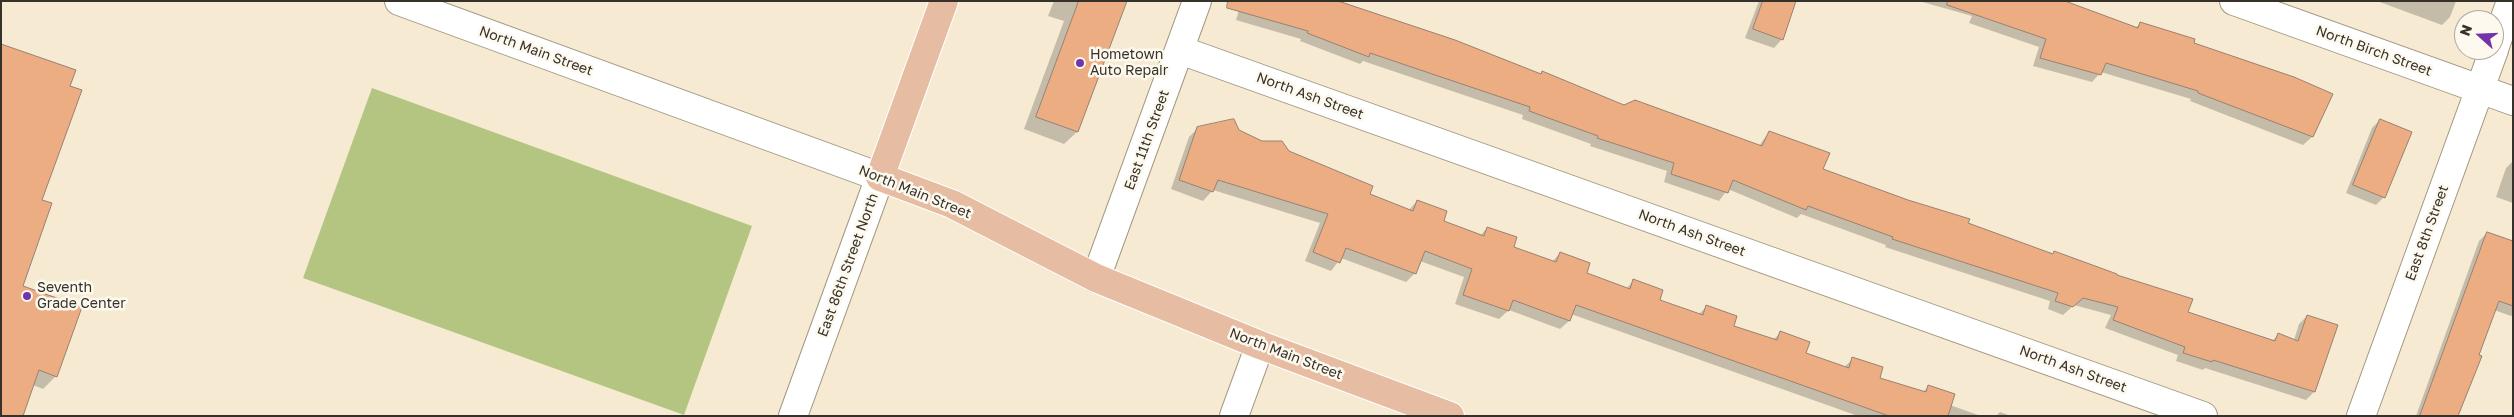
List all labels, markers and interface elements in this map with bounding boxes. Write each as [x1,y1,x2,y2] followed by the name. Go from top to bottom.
[2454,10,2504,60] north arrow
[2314,22,2434,80] street label: North Birch Street
[2456,22,2475,38] text: N
[477,23,595,79] street label: North Main Street
[1090,47,1168,80] place label: Hometown Auto Repair
[1074,57,1086,69] marker: Hometown Auto Repair
[1254,69,1366,123] street label: North Ash Street
[1121,88,1173,192] street label: East 11th Street
[856,162,974,222] street label: North Main Street
[2402,183,2452,283] street label: East 8th Street
[814,191,882,339] street label: East 86th Street North
[1636,206,1748,260] street label: North Ash Street
[37,280,126,312] place label: Seventh Grade Center
[21,290,33,302] marker: Seventh Grade Center
[1227,325,1345,383] street label: North Main Street
[2017,342,2129,396] street label: North Ash Street

